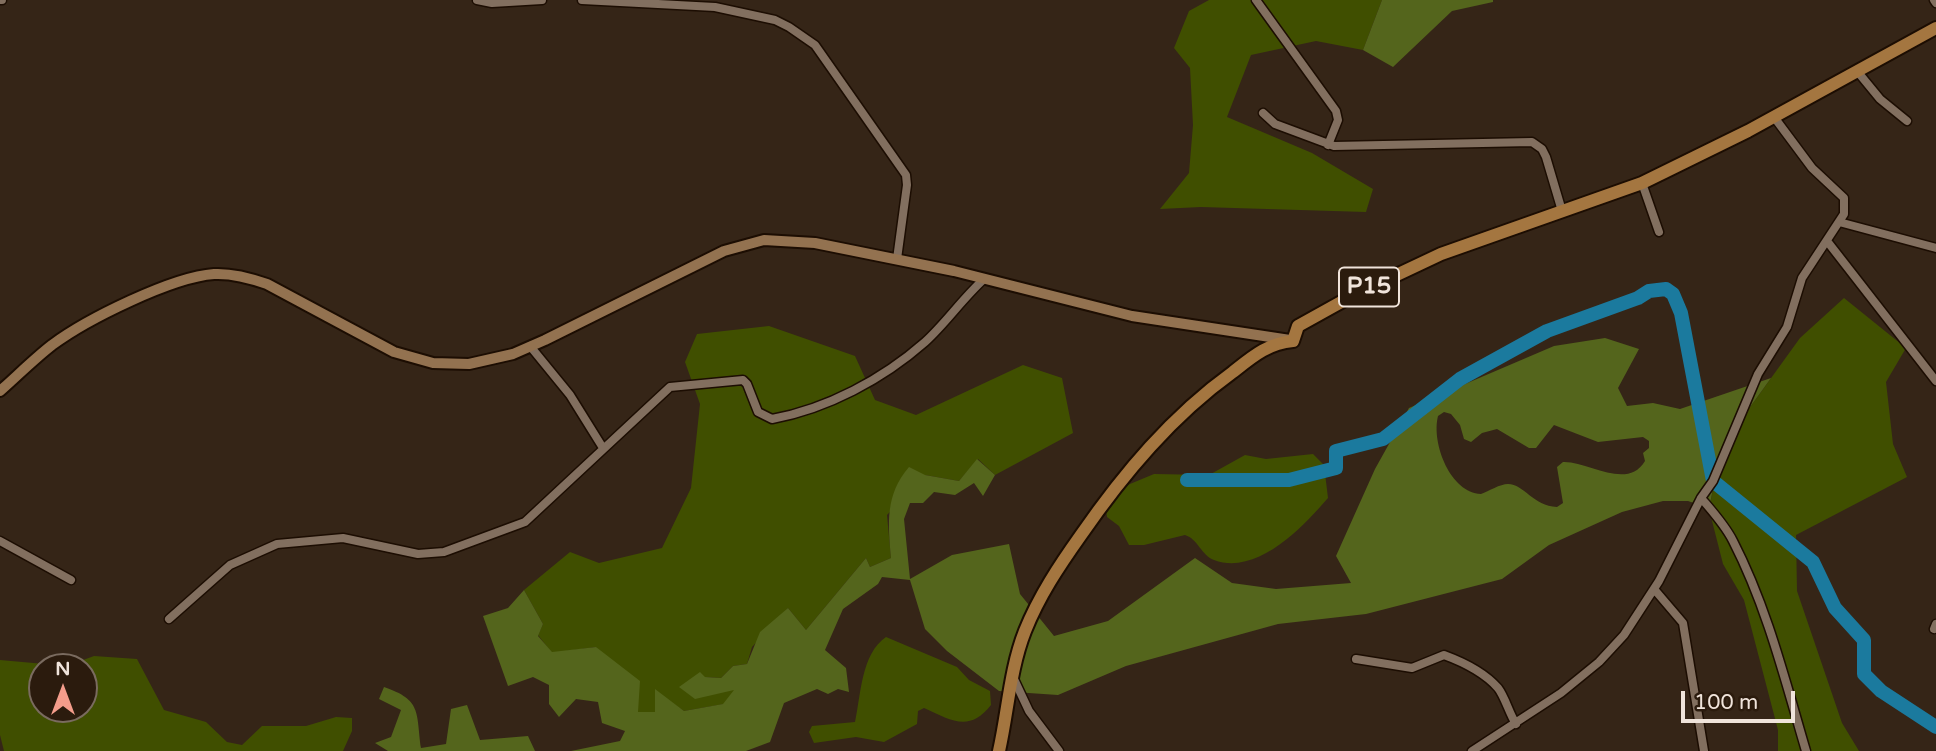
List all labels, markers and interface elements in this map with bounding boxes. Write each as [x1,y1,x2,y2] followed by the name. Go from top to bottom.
[1339,268,1399,306] road number: P15
[28,653,98,723] north arrow
[55,658,71,680] text: N
[1684,678,1798,722] scale bar
[1694,690,1758,715] text: 100 m

